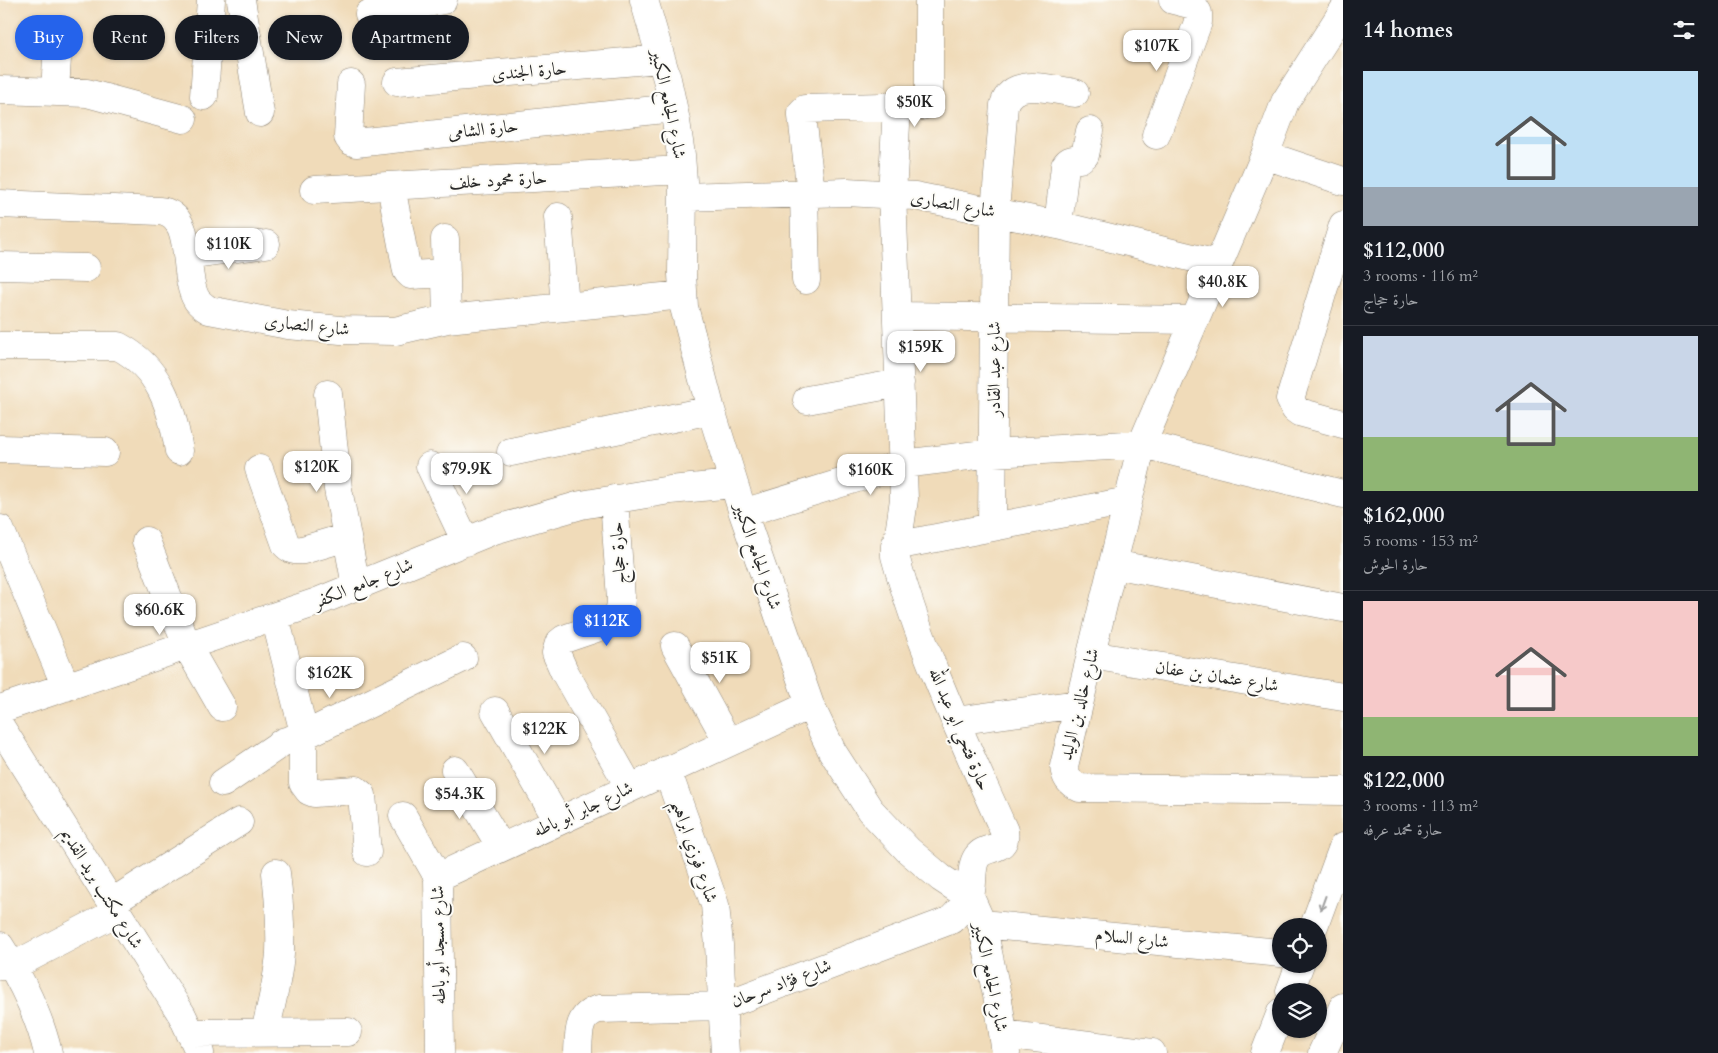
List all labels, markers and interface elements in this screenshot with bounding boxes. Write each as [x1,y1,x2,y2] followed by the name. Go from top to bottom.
[15,15,83,60] chip: Buy
[93,15,165,60] chip: Rent
[175,15,258,60] chip: Filters
[268,15,342,60] chip: New
[352,15,469,60] chip: Apartment
[1363,16,1453,45] text: 14 homes
[1670,16,1698,44] icon: filters
[1122,30,1192,72] pin: $107K
[1134,35,1180,57] text: $107K
[641,45,692,162] street label: شارع الجامع الكبير
[490,56,568,87] street label: حارة الجندى
[885,86,945,128] pin: $50K
[896,91,934,113] text: $50K
[1486,103,1576,193] icon: home
[447,113,519,146] street label: حارة الشامى
[448,165,548,196] street label: حارة محمود خلف
[908,185,997,226] street label: شارع النصارى
[194,228,264,270] pin: $110K
[206,233,252,255] text: $110K
[1363,236,1444,265] text: $112,000
[1363,265,1478,287] text: 3 rooms · 116 m²
[1182,266,1264,308] pin: $40.8K
[1198,271,1248,293] text: $40.8K
[1363,289,1419,311] text: حارة حجاج
[263,309,351,344] street label: شارع النصارى
[982,321,1009,419] street label: شارع عبد القادر
[886,330,956,373] pin: $159K
[898,336,944,358] text: $159K
[1486,369,1576,459] icon: home
[282,450,352,493] pin: $120K
[426,452,508,495] pin: $79.9K
[836,454,906,496] pin: $160K
[294,456,340,478] text: $120K
[442,458,492,480] text: $79.9K
[848,459,894,481] text: $160K
[724,498,787,614] street label: شارع الجامع الكبير
[1363,501,1444,530] text: $162,000
[604,521,636,585] street label: حارة حجاج
[1363,530,1478,552] text: 5 rooms · 153 m²
[308,552,418,618] street label: شارع جامع الكفر
[1363,554,1428,576] text: حارة الحوش
[119,594,201,636] pin: $60.6K
[135,599,185,621] text: $60.6K
[572,604,642,647] pin: $112K
[584,610,630,632] text: $112K
[1486,634,1576,724] icon: home
[690,642,750,684] pin: $51K
[1053,645,1107,763] street label: شارع خالد بن الوليد
[701,647,739,669] text: $51K
[1153,654,1280,701] street label: شارع عثمان بن عفان
[295,656,365,699] pin: $162K
[307,662,353,684] text: $162K
[919,663,999,796] street label: حارة فتحي ابو عبد الله
[510,712,580,755] pin: $122K
[522,718,568,740] text: $122K
[1363,766,1444,795] text: $122,000
[529,774,638,845] street label: شارع جابر أبو باطه
[419,778,501,820] pin: $54.3K
[435,783,485,805] text: $54.3K
[1363,795,1478,817] text: 3 rooms · 113 m²
[660,796,724,908] street label: شارع فوزي ابراهيم
[1363,819,1442,841] text: حارة محمد عرفه
[52,823,149,955] street label: شارع مكتب بريد القديم
[424,885,454,1005] street label: شارع مسجد أبو باطه
[1318,895,1327,910] one-way arrow
[963,918,1014,1035] street label: شارع الجامع الكبير
[1272,918,1327,1038] map controls
[1272,918,1327,973] button: locate
[1094,922,1170,958] street label: شارع السلام
[727,953,836,1016] street label: شارع فؤاد سرحان
[1272,983,1327,1038] button: layers

